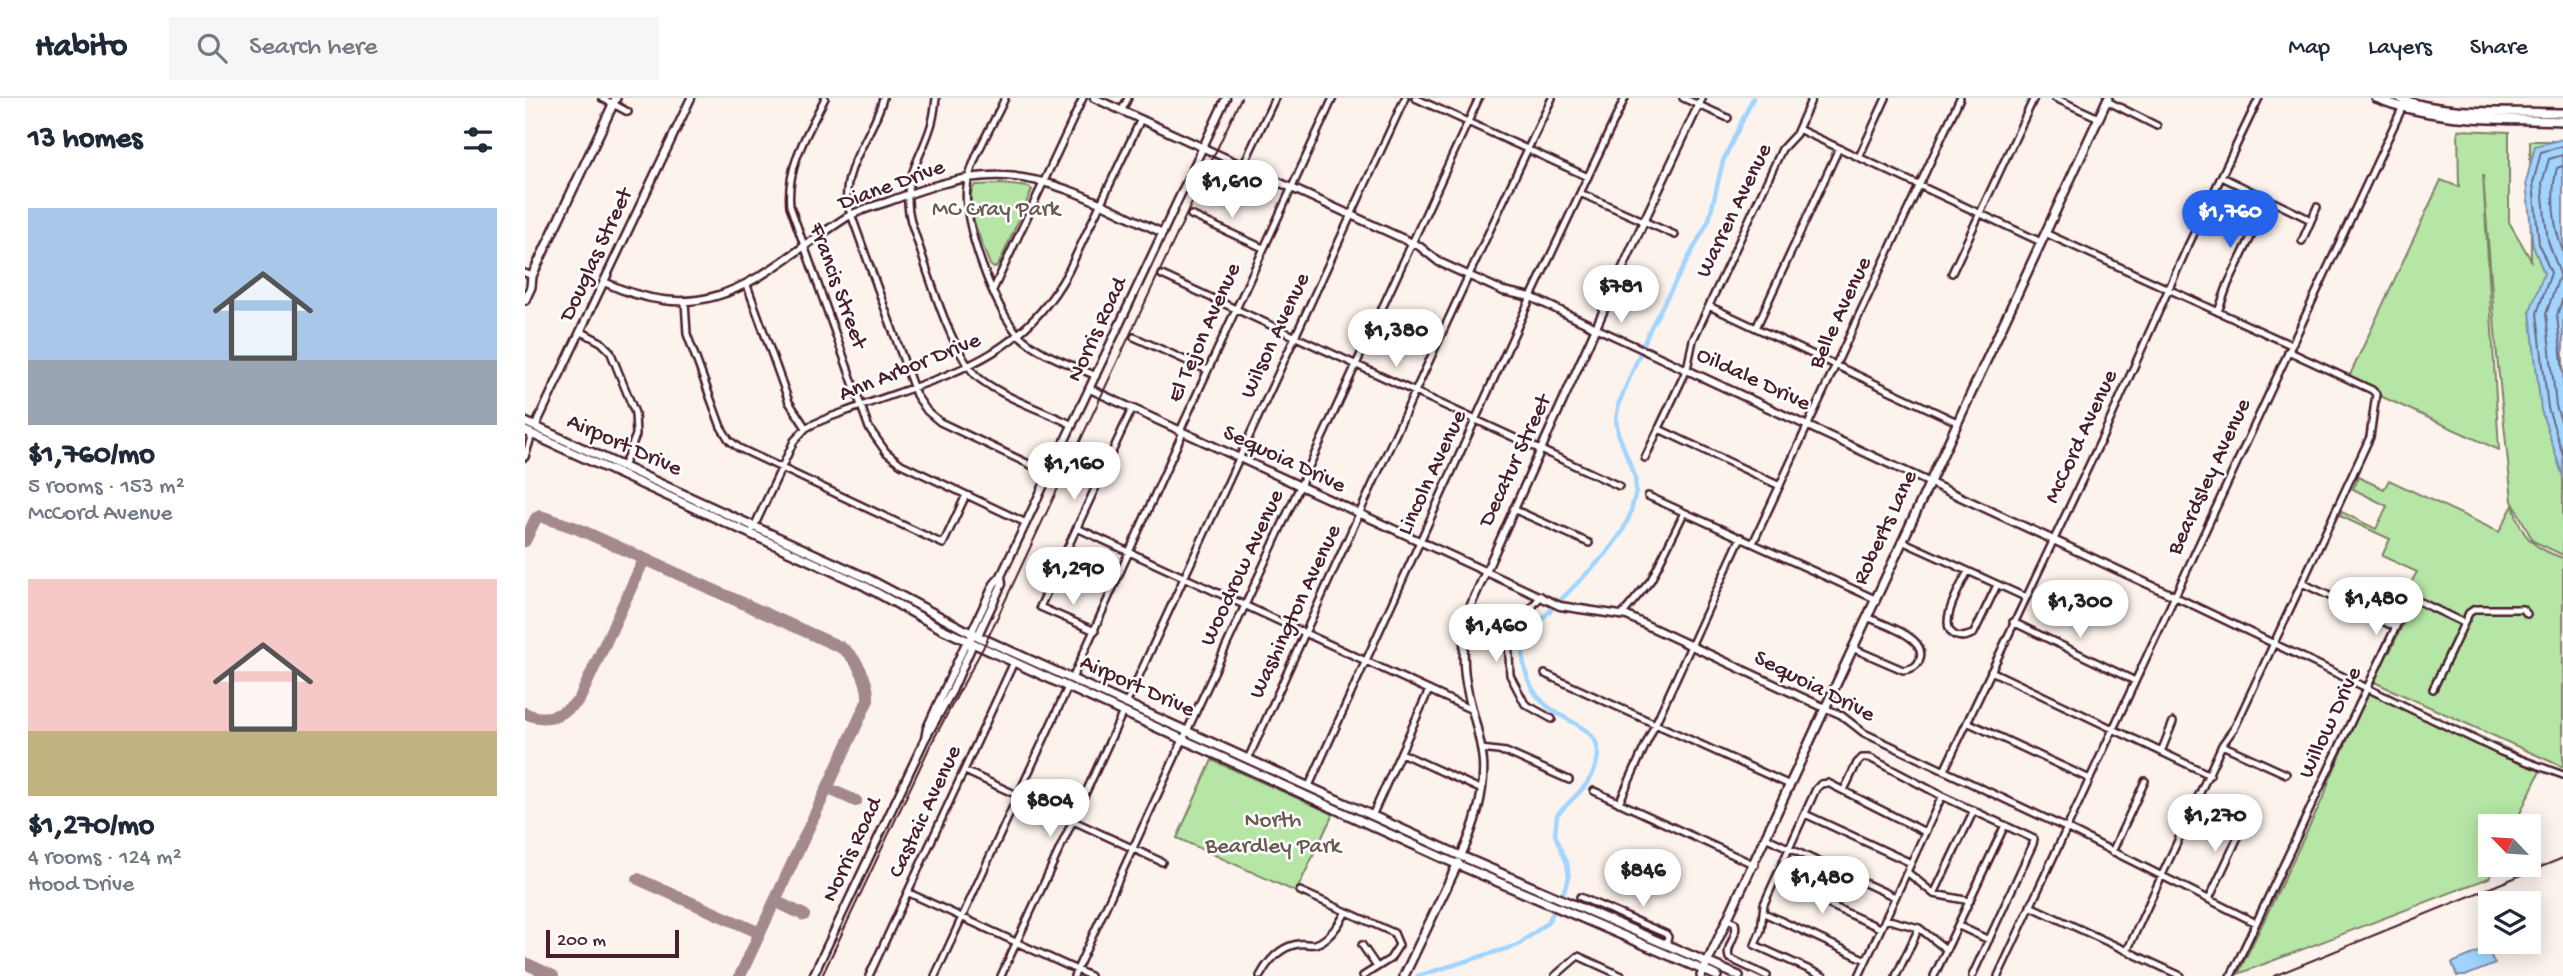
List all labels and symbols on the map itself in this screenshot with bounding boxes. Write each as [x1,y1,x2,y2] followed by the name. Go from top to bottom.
[1691,138,1780,283] street label: Warren Avenue
[833,154,950,218] street label: Diane Drive
[1175,160,1289,220] pin: $1,610
[554,183,640,328] street label: Douglas Street
[2173,190,2287,250] pin: $1,760
[932,197,1063,224] park label: MC Cray Park
[801,219,873,354] street label: Francis Street
[1803,252,1879,374] street label: Belle Avenue
[1162,258,1248,407] street label: El Tejon Avenue
[1580,266,1662,325] pin: $781
[1235,268,1317,403] street label: Wilson Avenue
[1062,272,1135,387] street label: Norris Road
[1339,310,1453,369] pin: $1,380
[835,327,986,409] street label: Ann Arbor Drive
[1692,342,1815,419] street label: Oildale Drive
[2039,365,2125,508] street label: McCord Avenue
[1473,389,1559,533] street label: Decatur Street
[2162,394,2258,560] street label: Beardsley Avenue
[1392,405,1474,540] street label: Lincoln Avenue
[562,409,687,484] street label: Airport Drive
[1218,420,1351,501] street label: Sequoia Drive
[1017,442,1131,502] pin: $1,160
[1848,465,1925,590] street label: Roberts Lane
[1195,485,1292,650] street label: Woodrow Avenue
[1244,520,1349,703] street label: Washington Avenue
[1016,547,1130,607] pin: $1,290
[2319,578,2433,637] pin: $1,480
[2023,580,2137,640] pin: $1,300
[1439,604,1553,664] pin: $1,460
[1749,645,1880,730] street label: Sequoia Drive
[1075,650,1200,725] street label: Airport Drive
[2293,662,2369,783] street label: Willow Drive
[883,740,969,883] street label: Castaic Avenue
[1009,780,1091,839] pin: $804
[817,792,890,907] street label: Norris Road
[2158,794,2272,854] pin: $1,270
[1204,808,1344,861] park label: North Beardley Park
[2478,814,2541,877] north arrow
[1602,850,1684,909] pin: $846
[1765,856,1879,916] pin: $1,480
[546,927,679,959] scale bar

